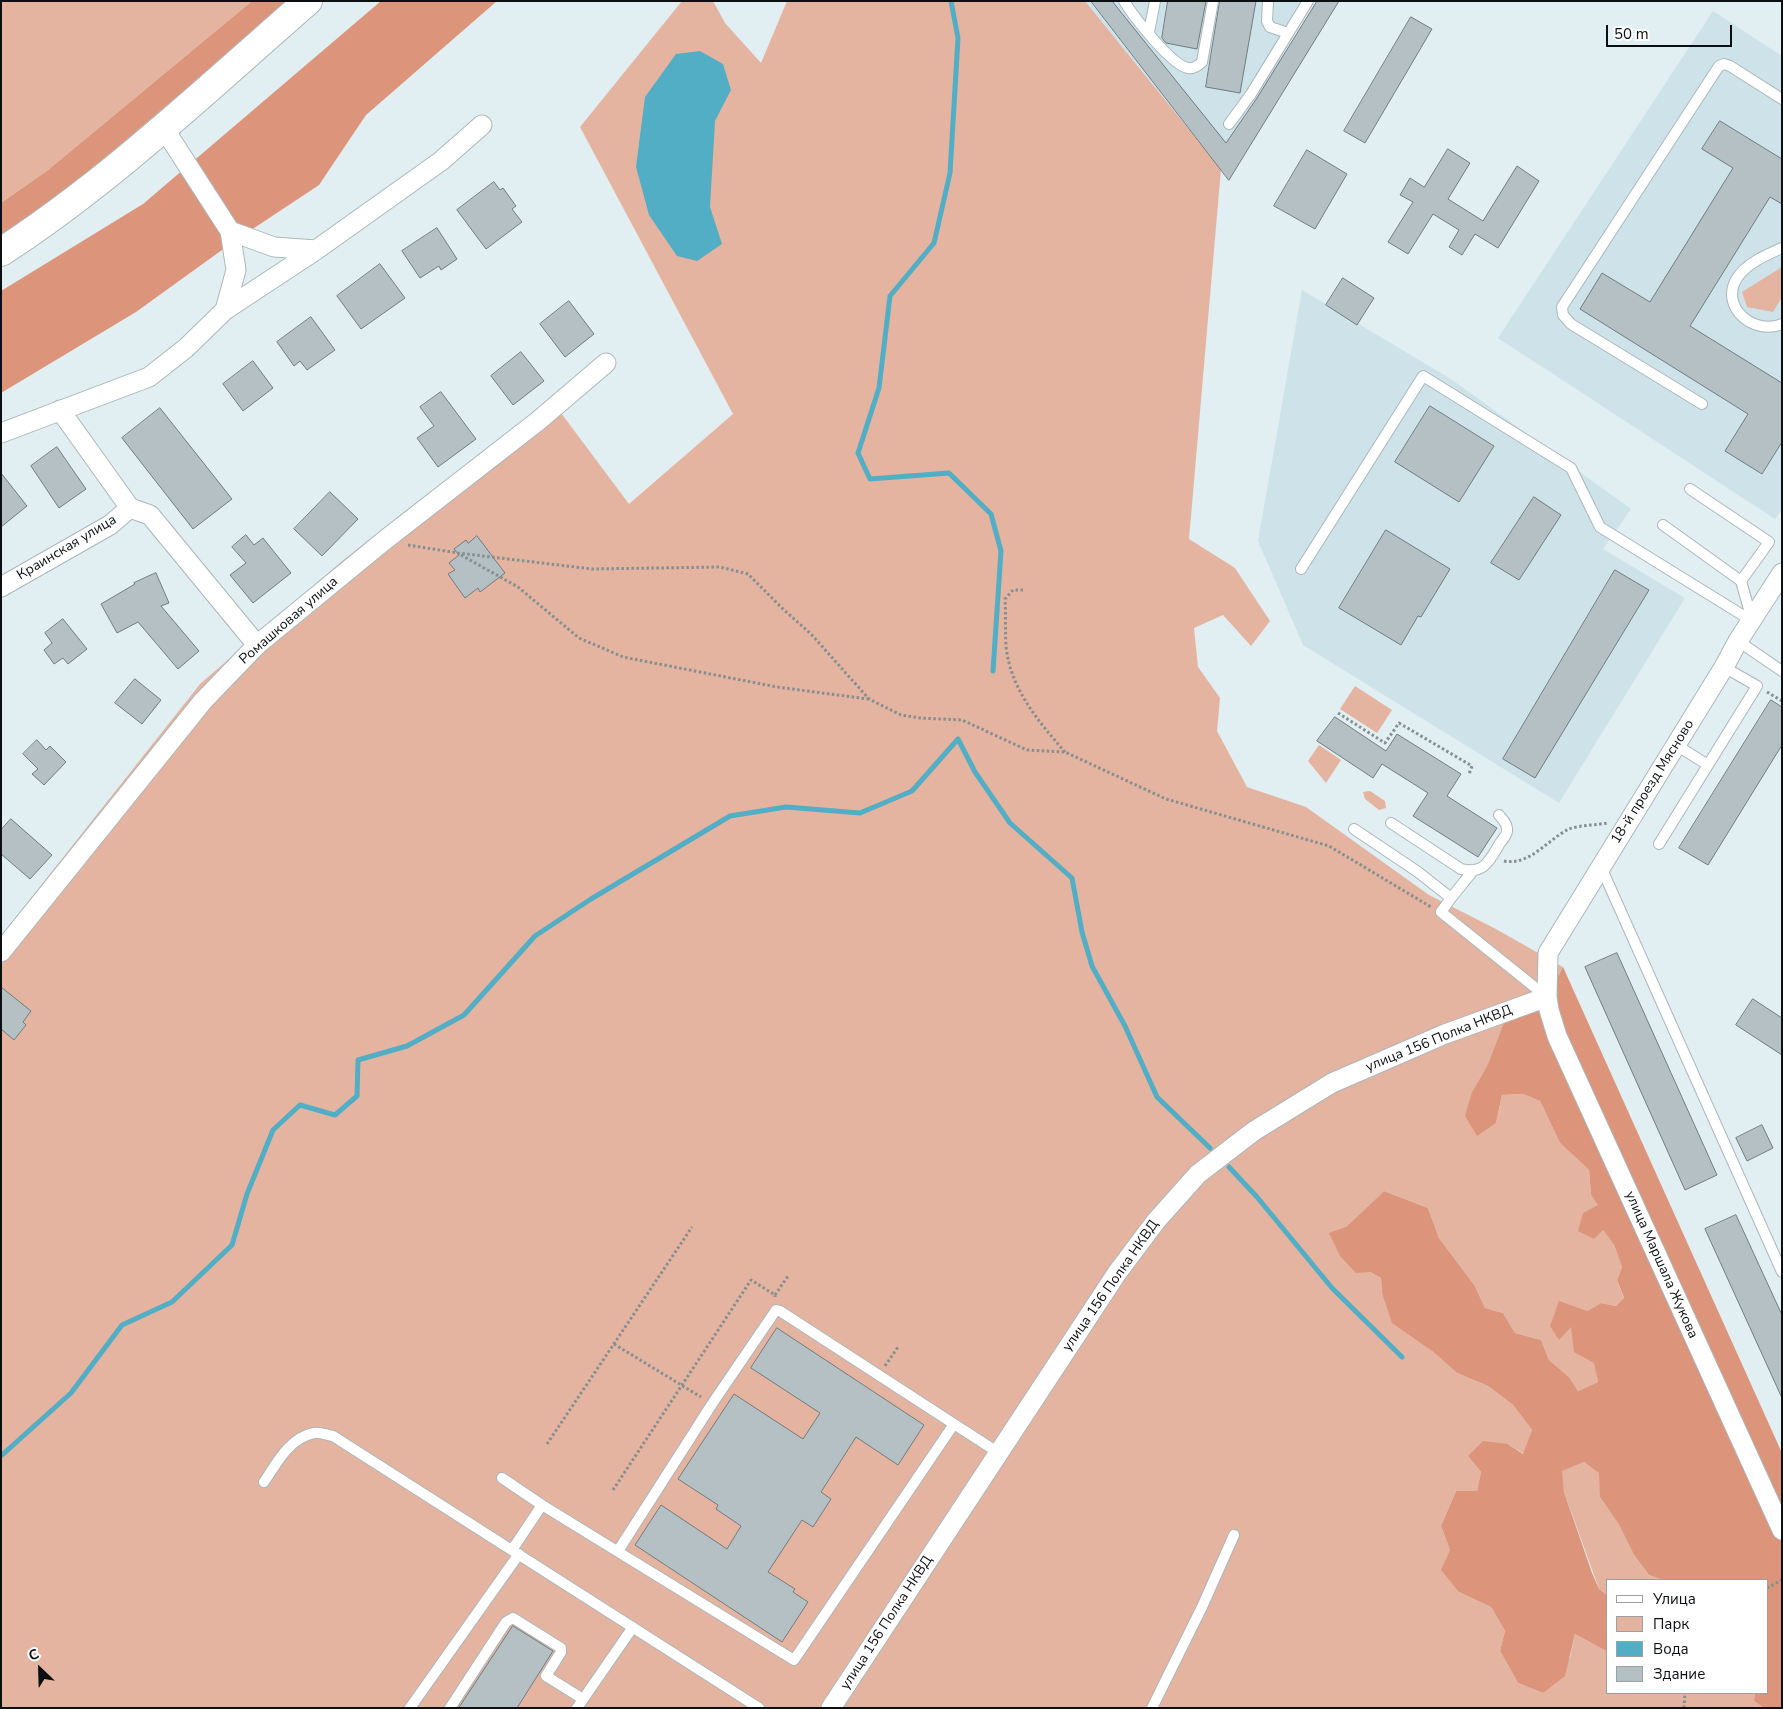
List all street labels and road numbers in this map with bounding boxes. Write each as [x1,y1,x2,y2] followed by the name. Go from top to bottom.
[14,512,120,584] street label: Краинская улица
[236,574,342,668] street label: Ромашковая улица
[1608,717,1698,847] street label: 18-й проезд Мясново
[1363,1002,1515,1076] street label: улица 156 Полка НКВД
[1621,1189,1701,1341] street label: улица Маршала Жукова
[1059,1217,1163,1355] street label: улица 156 Полка НКВД
[837,1553,937,1693] street label: улица 156 Полка НКВД

